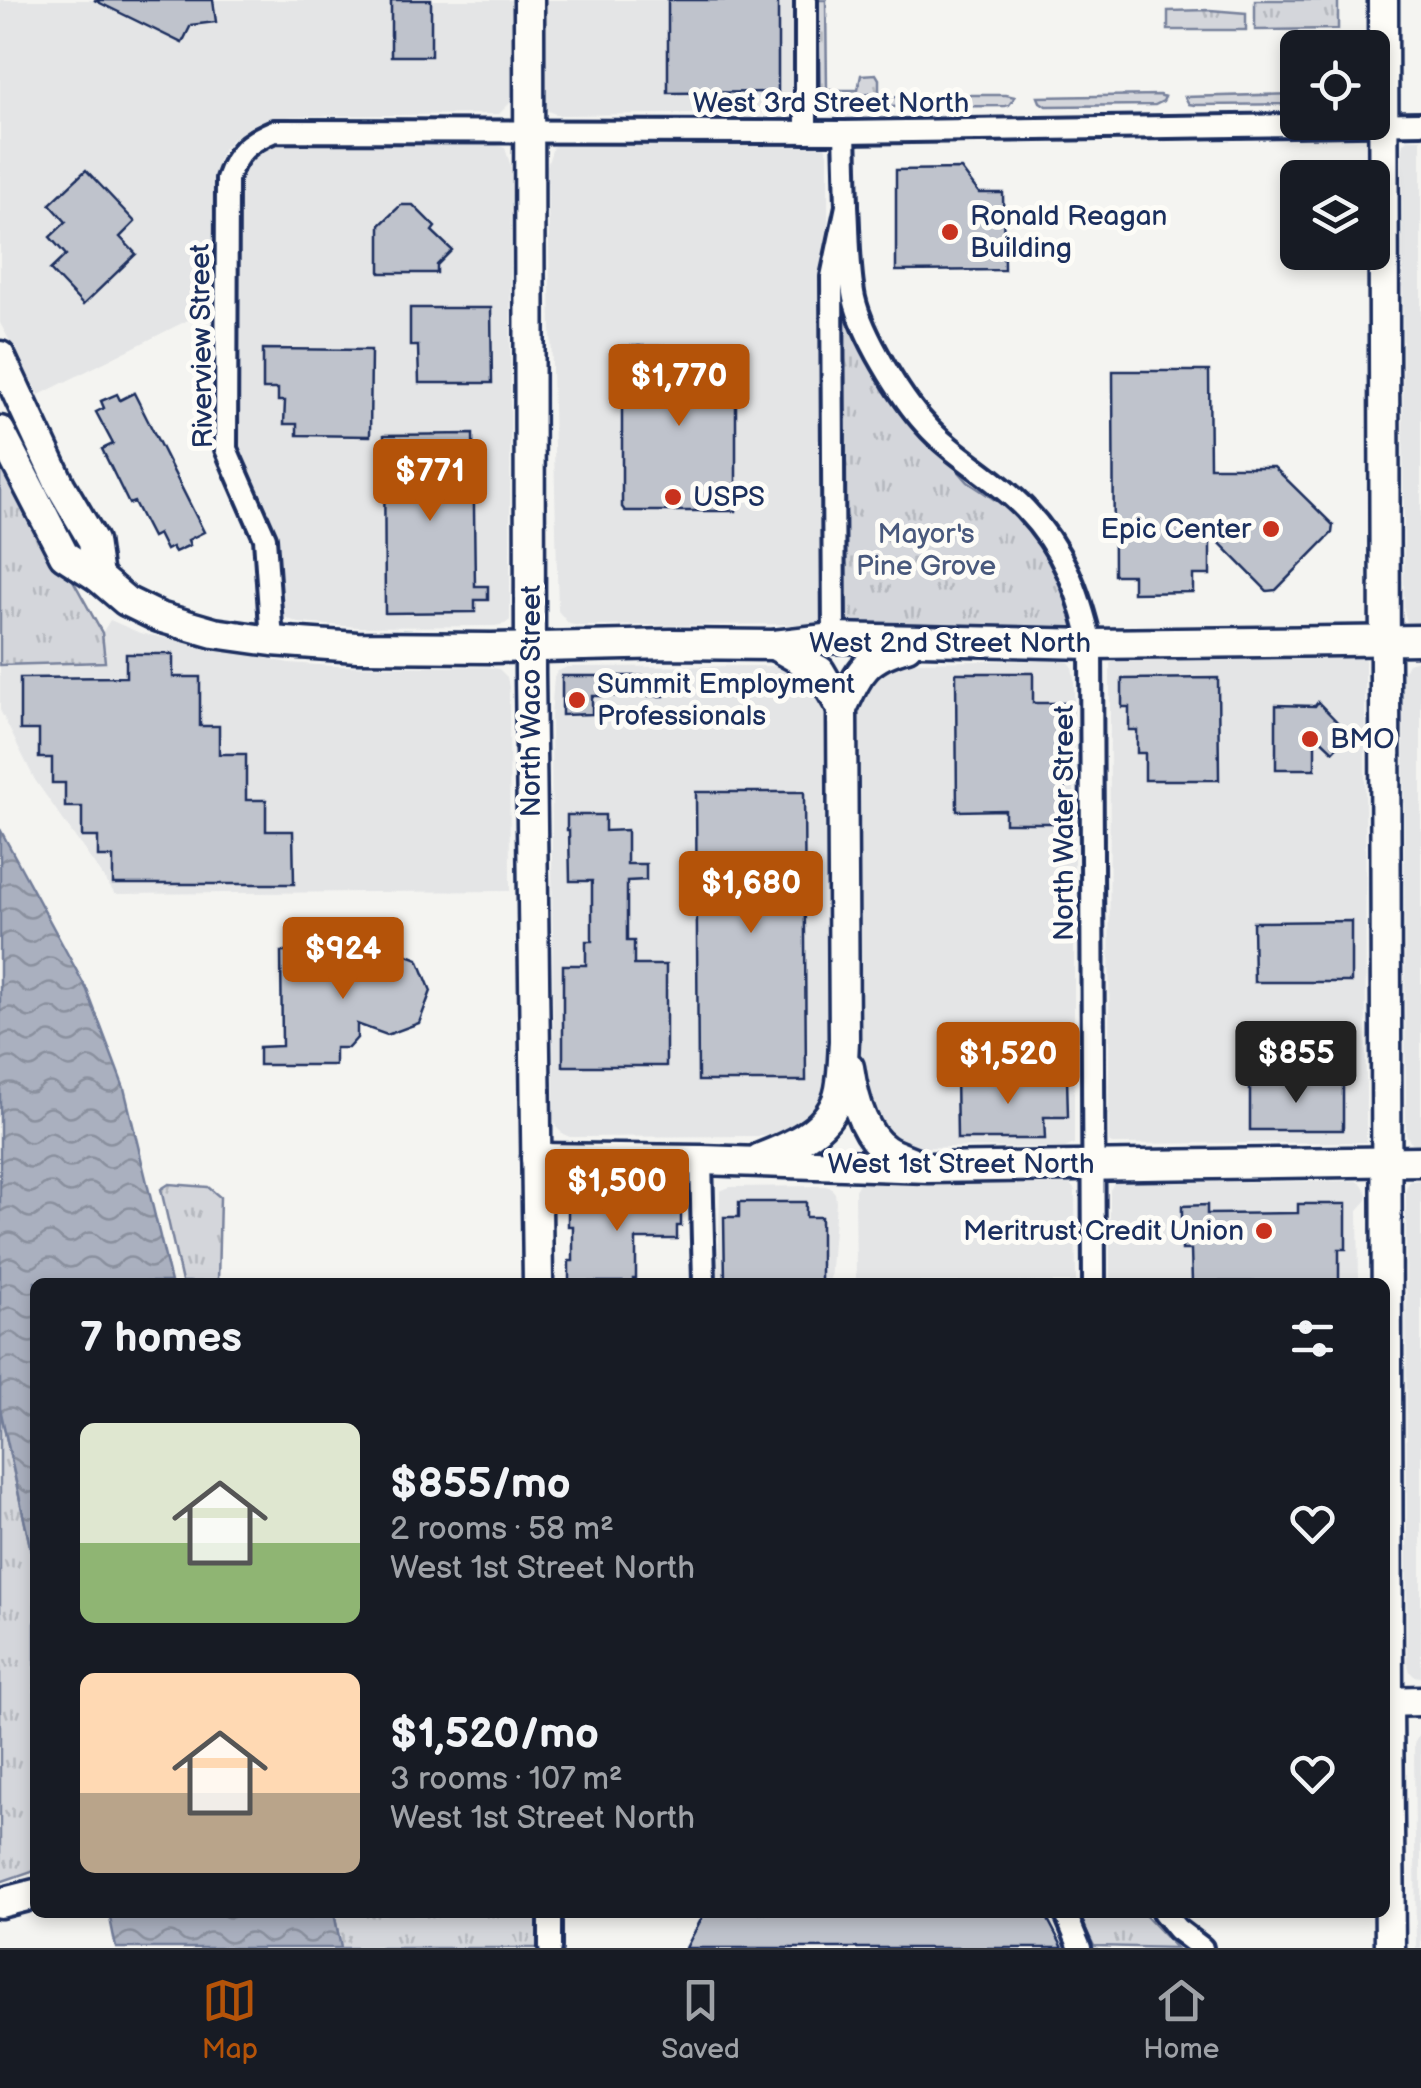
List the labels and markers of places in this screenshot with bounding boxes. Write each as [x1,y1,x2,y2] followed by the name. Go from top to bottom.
[970,200,1167,265] place label: Ronald Reagan Building
[939,221,961,243] marker: Ronald Reagan Building
[598,344,760,429] pin: $1,770
[371,439,489,524] pin: $771
[693,481,765,514] place label: USPS
[662,486,684,508] marker: USPS
[1101,513,1252,546] place label: Epic Center
[1260,518,1282,540] marker: Epic Center
[597,668,855,733] place label: Summit Employment Professionals
[566,689,588,711] marker: Summit Employment Professionals
[1330,723,1395,756] place label: BMO
[1299,728,1321,750] marker: BMO
[670,851,832,936] pin: $1,680
[284,917,402,1002] pin: $924
[1237,1021,1355,1106] pin: $855
[927,1022,1089,1107] pin: $1,520
[536,1149,698,1234] pin: $1,500
[963,1215,1244,1248] place label: Meritrust Credit Union
[1253,1220,1275,1242] marker: Meritrust Credit Union

